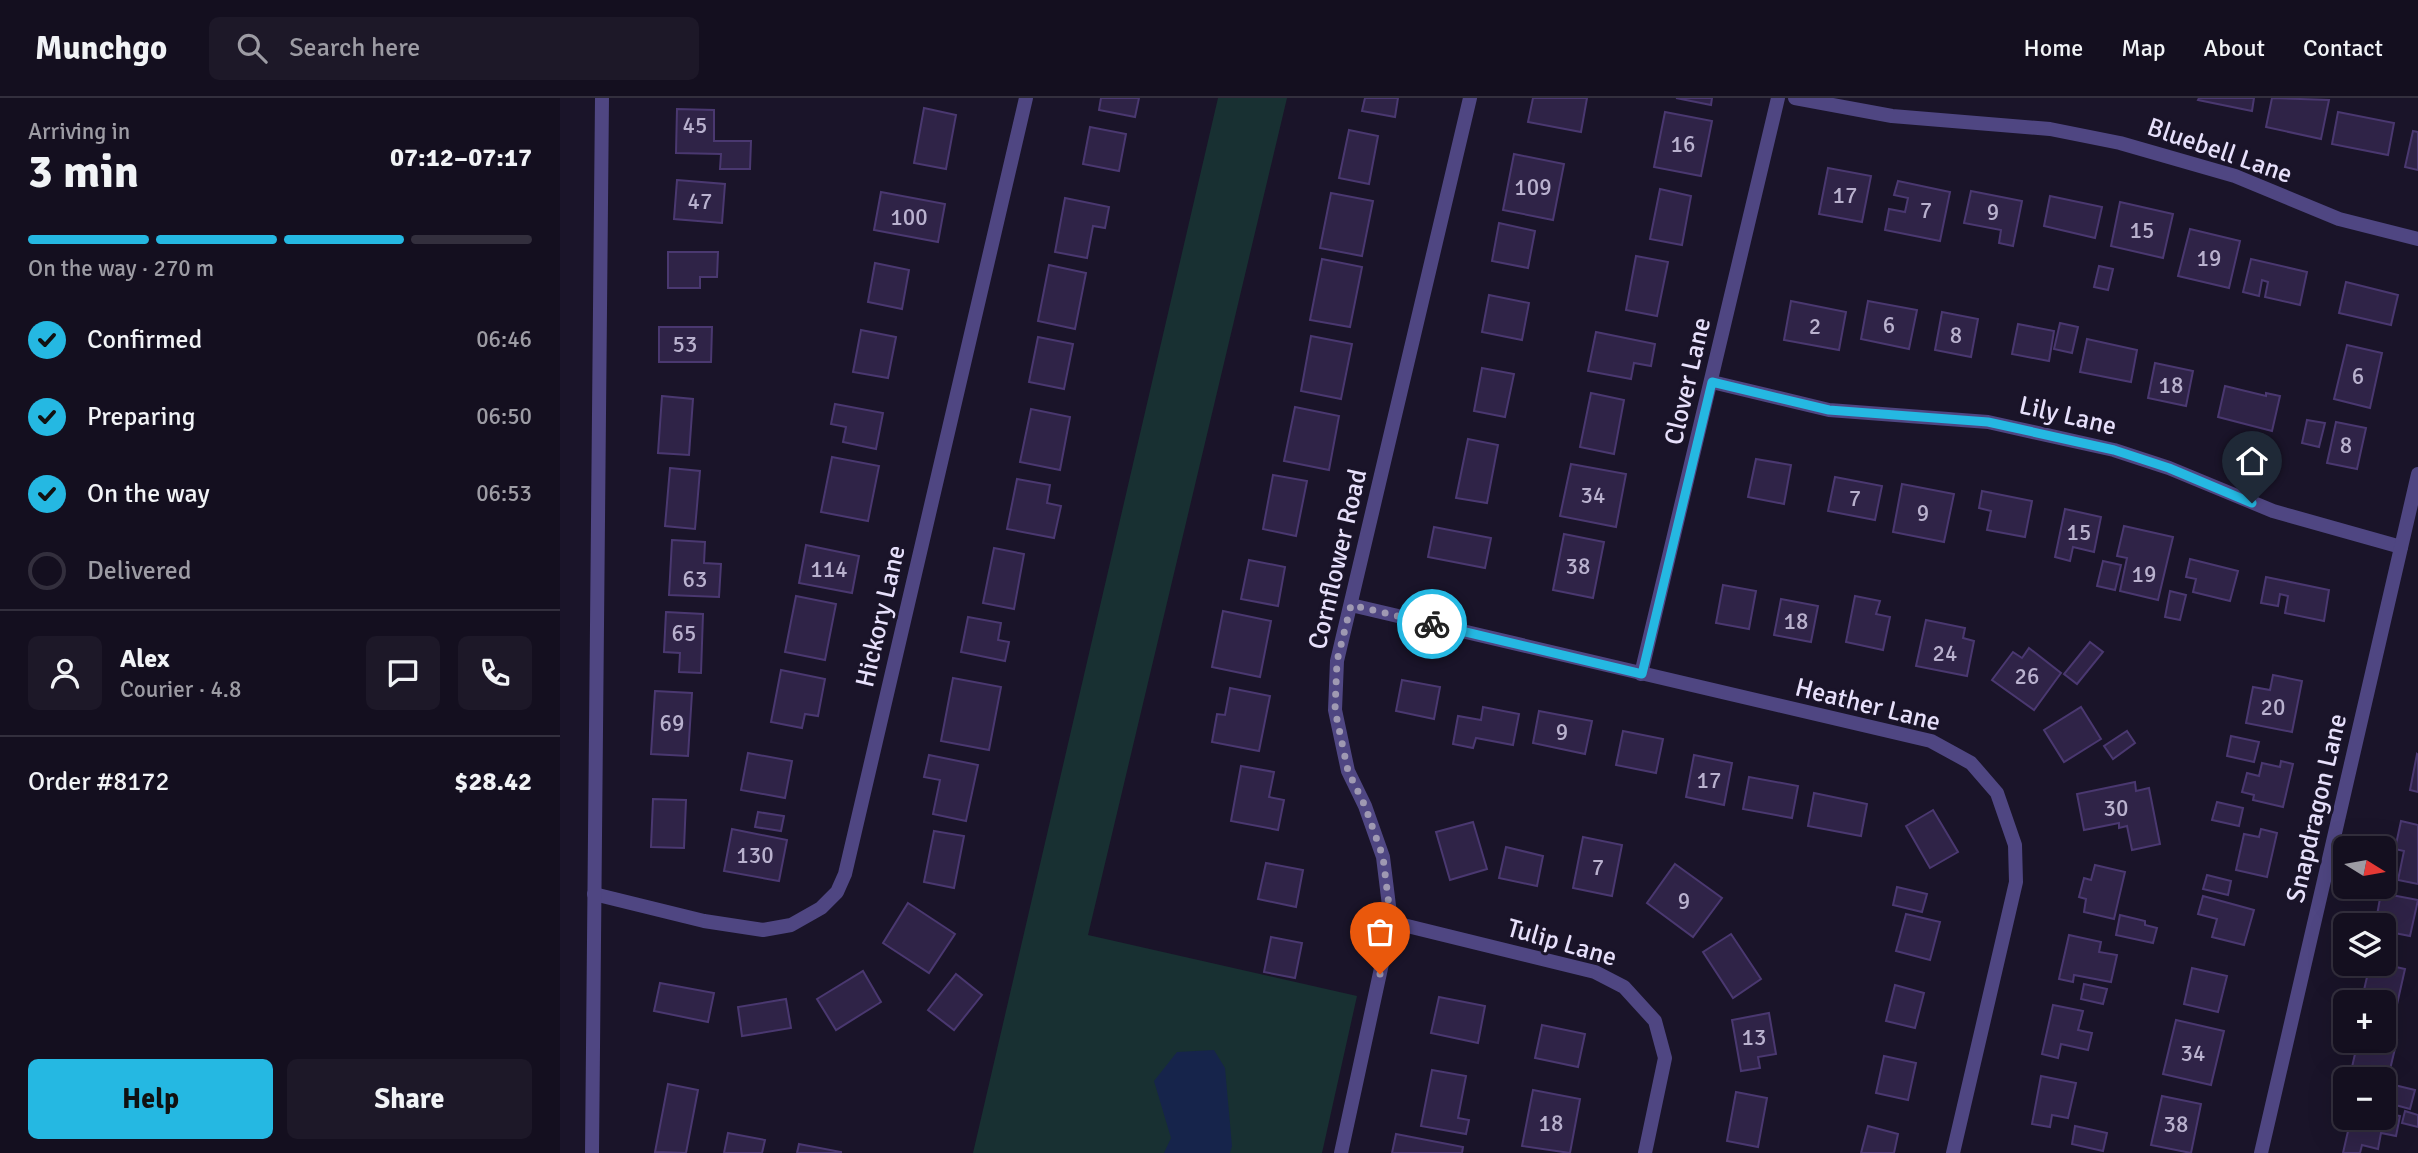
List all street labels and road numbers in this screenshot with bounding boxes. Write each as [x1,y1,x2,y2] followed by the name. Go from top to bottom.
[2143,111,2296,191] street label: Bluebell Lane
[1658,314,1718,448] street label: Clover Lane
[2016,389,2120,443] street label: Lily Lane
[1302,466,1374,653] street label: Cornflower Road
[849,542,913,690] street label: Hickory Lane
[1792,671,1944,738] street label: Heather Lane
[2280,711,2354,906] street label: Snapdragon Lane
[1503,912,1620,974] street label: Tulip Lane

